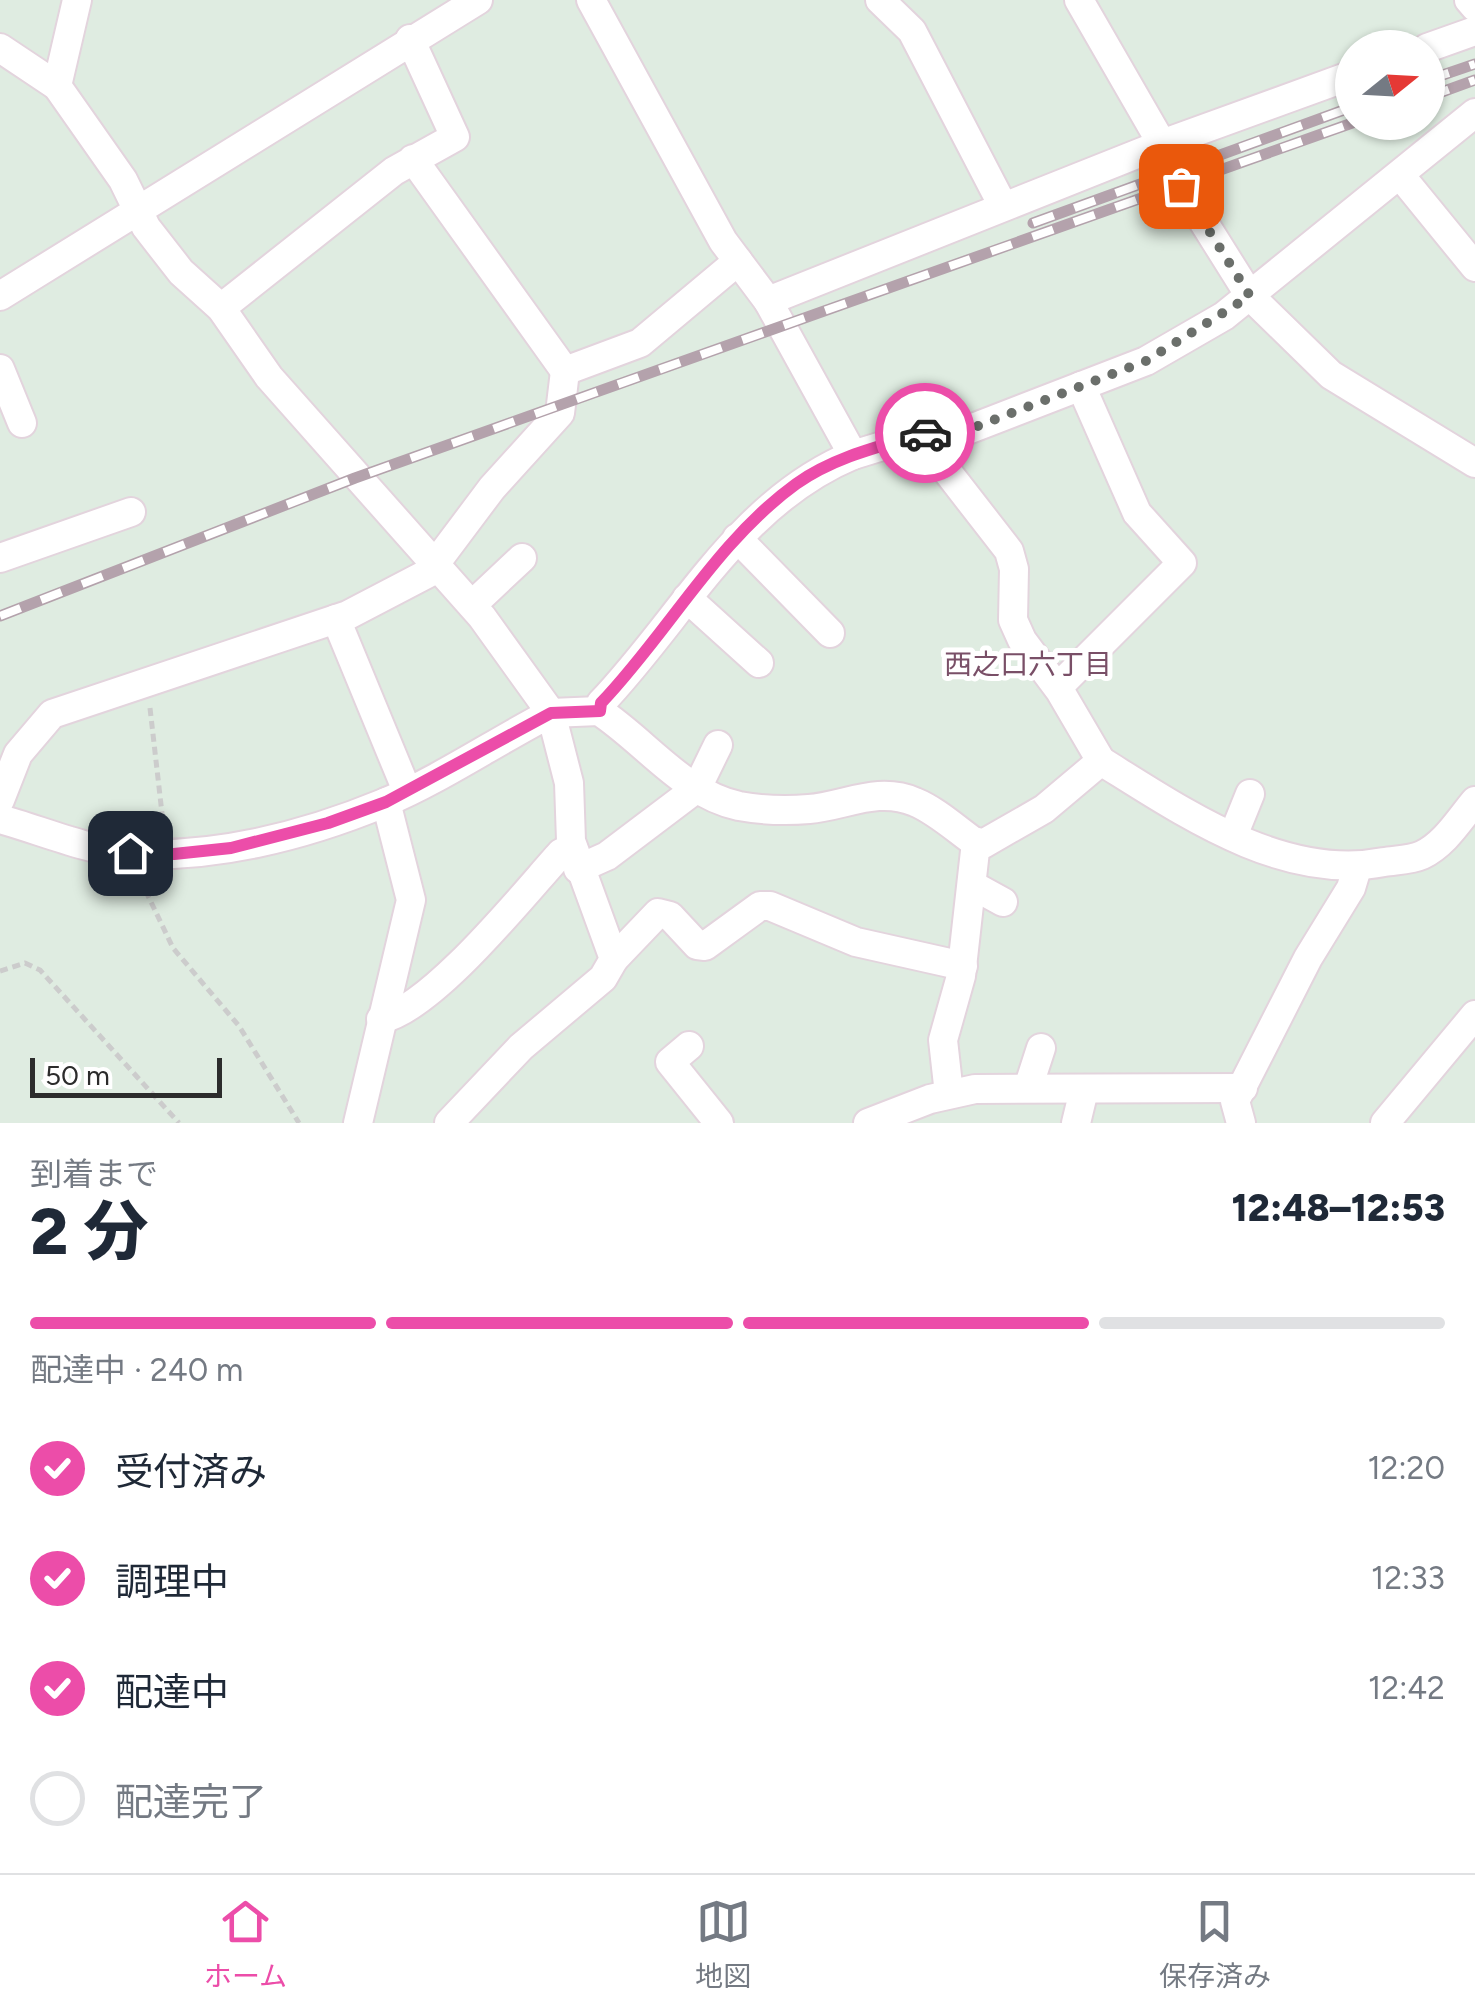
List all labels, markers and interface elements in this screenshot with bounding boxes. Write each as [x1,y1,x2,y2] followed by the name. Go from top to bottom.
[1335,30,1445,140] north arrow
[1335,30,1445,140] map controls
[1139,144,1224,229] pin
[1154,159,1209,214] icon: bag
[875,383,975,483] courier
[898,406,953,461] icon: car
[944,647,1112,681] district label: 西之口六丁目
[88,811,173,896] pin
[103,826,158,881] icon: home
[30,1053,222,1098] scale bar
[45,1058,110,1092] text: 50 m
[30,1155,158,1193] text: 到着まで
[1231,1185,1445,1231] text: 12:48–12:53
[30,1192,148,1270] text: 2 分
[30,1351,243,1389] text: 配達中 · 240 m
[30,1441,85,1496] icon: check
[115,1449,267,1495] text: 受付済み
[1367,1449,1445,1487] text: 12:20
[30,1551,85,1606] icon: check
[115,1559,229,1605] text: 調理中
[1371,1559,1445,1597] text: 12:33
[30,1661,85,1716] icon: check
[115,1669,229,1715] text: 配達中
[1368,1669,1445,1707] text: 12:42
[115,1779,267,1825] text: 配達完了
[204,1894,287,1994] tab: ホーム
[695,1894,751,1994] tab: 地図
[1159,1894,1271,1994] tab: 保存済み

